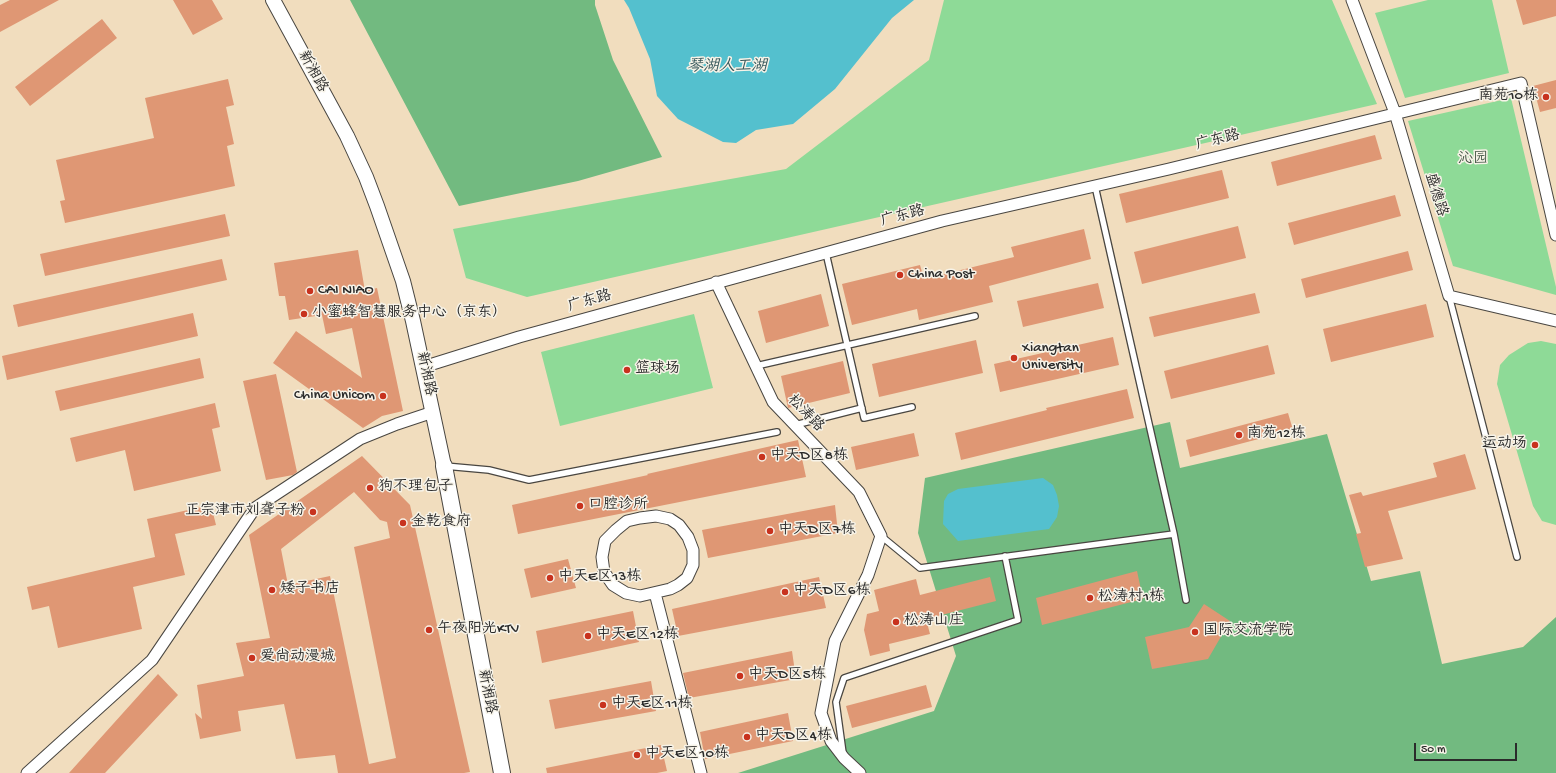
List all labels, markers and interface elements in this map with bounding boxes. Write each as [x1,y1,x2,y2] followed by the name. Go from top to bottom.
[293,48,331,96] street label: 新湘路
[687,58,767,78] water label: 琴湖人工湖
[1478,88,1538,106] place label: 南苑10栋
[1541,92,1551,102] marker: 南苑10栋
[1194,127,1242,155] street label: 广东路
[1458,151,1488,169] park label: 沁园
[1420,171,1450,219] street label: 盛德路
[879,202,927,232] street label: 广东路
[908,266,974,284] place label: China Post
[895,270,905,280] marker: China Post
[318,282,373,300] place label: CAI NIAO
[305,286,315,296] marker: CAI NIAO
[566,287,614,317] street label: 广东路
[312,305,507,323] place label: 小蜜蜂智慧服务中心（京东）
[299,309,309,319] marker: 小蜜蜂智慧服务中心（京东）
[1022,340,1083,375] place label: Xiangtan University
[412,350,438,398] street label: 新湘路
[1009,353,1019,363] marker: Xiangtan University
[635,361,680,379] place label: 篮球场
[622,365,632,375] marker: 篮球场
[294,387,375,405] place label: China Unicom
[378,391,388,401] marker: China Unicom
[783,392,827,436] street label: 松涛路
[1247,426,1305,444] place label: 南苑12栋
[1234,430,1244,440] marker: 南苑12栋
[1482,436,1527,454] place label: 运动场
[1530,440,1540,450] marker: 运动场
[770,448,848,466] place label: 中天D区8栋
[757,452,767,462] marker: 中天D区8栋
[378,479,453,497] place label: 狗不理包子
[365,483,375,493] marker: 狗不理包子
[588,497,648,515] place label: 口腔诊所
[575,501,585,511] marker: 口腔诊所
[185,503,305,521] place label: 正宗津市刘聋子粉
[308,507,318,517] marker: 正宗津市刘聋子粉
[411,514,471,532] place label: 金乾食府
[398,518,408,528] marker: 金乾食府
[778,522,856,540] place label: 中天D区7栋
[765,526,775,536] marker: 中天D区7栋
[558,569,641,587] place label: 中天E区13栋
[545,573,555,583] marker: 中天E区13栋
[280,581,340,599] place label: 矮子书店
[793,583,870,601] place label: 中天D区6栋
[267,585,277,595] marker: 矮子书店
[780,587,790,597] marker: 中天D区6栋
[1098,589,1164,607] place label: 松涛村1栋
[1085,593,1095,603] marker: 松涛村1栋
[904,613,964,631] place label: 松涛山庄
[891,617,901,627] marker: 松涛山庄
[437,621,519,639] place label: 午夜阳光KTV
[1203,623,1293,641] place label: 国际交流学院
[424,625,434,635] marker: 午夜阳光KTV
[596,627,679,645] place label: 中天E区12栋
[1190,627,1200,637] marker: 国际交流学院
[583,631,593,641] marker: 中天E区12栋
[260,649,335,667] place label: 爱尚动漫城
[247,653,257,663] marker: 爱尚动漫城
[748,667,826,685] place label: 中天D区5栋
[473,668,499,716] street label: 新湘路
[735,671,745,681] marker: 中天D区5栋
[611,696,692,714] place label: 中天E区11栋
[598,700,608,710] marker: 中天E区11栋
[755,728,832,746] place label: 中天D区4栋
[742,732,752,742] marker: 中天D区4栋
[1416,735,1519,761] scale bar
[1421,743,1446,757] text: 50 m
[645,746,729,764] place label: 中天E区10栋
[632,750,642,760] marker: 中天E区10栋

